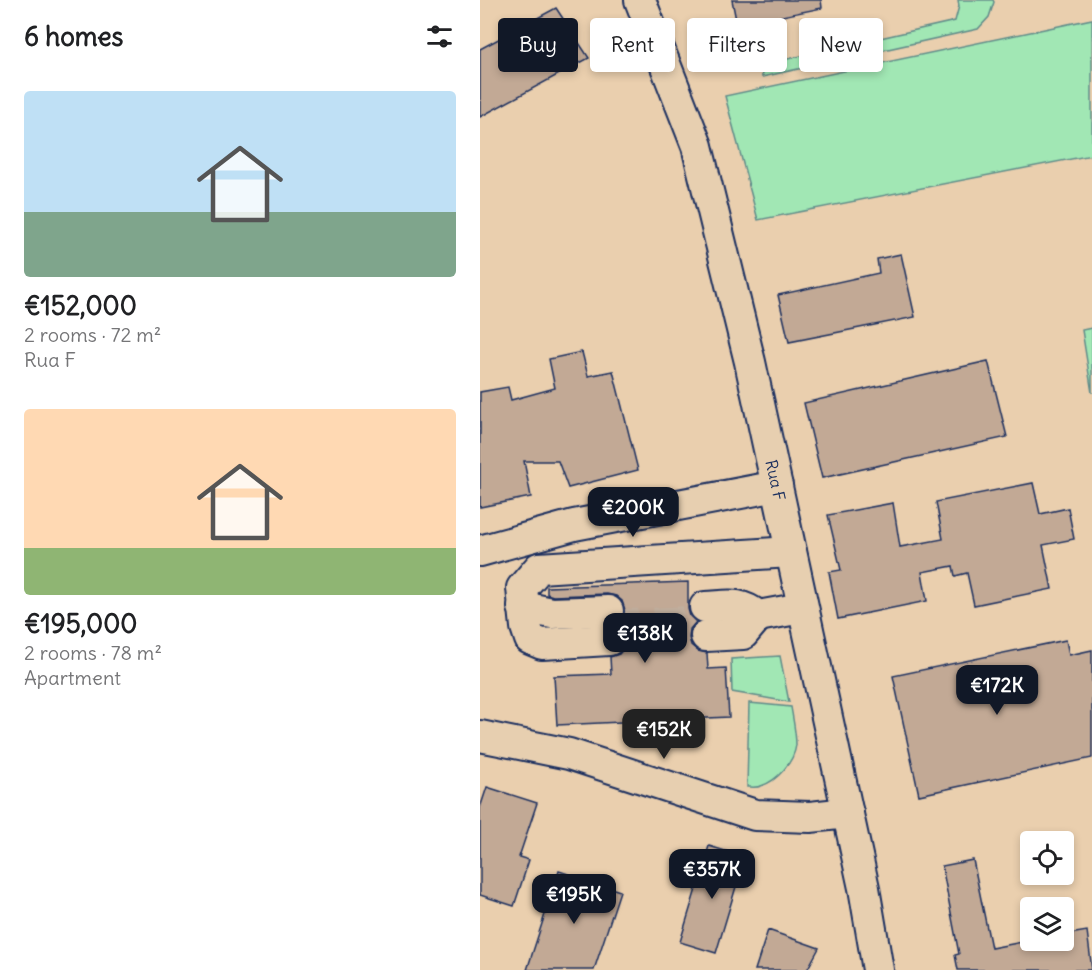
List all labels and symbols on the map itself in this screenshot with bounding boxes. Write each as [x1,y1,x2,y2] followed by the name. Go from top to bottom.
[761,458,790,502] street label: Rua F
[591,487,675,538] pin: €200K
[603,613,687,664] pin: €138K
[955,665,1039,716] pin: €172K
[622,709,706,760] pin: €152K
[670,849,754,900] pin: €357K
[532,874,616,925] pin: €195K

